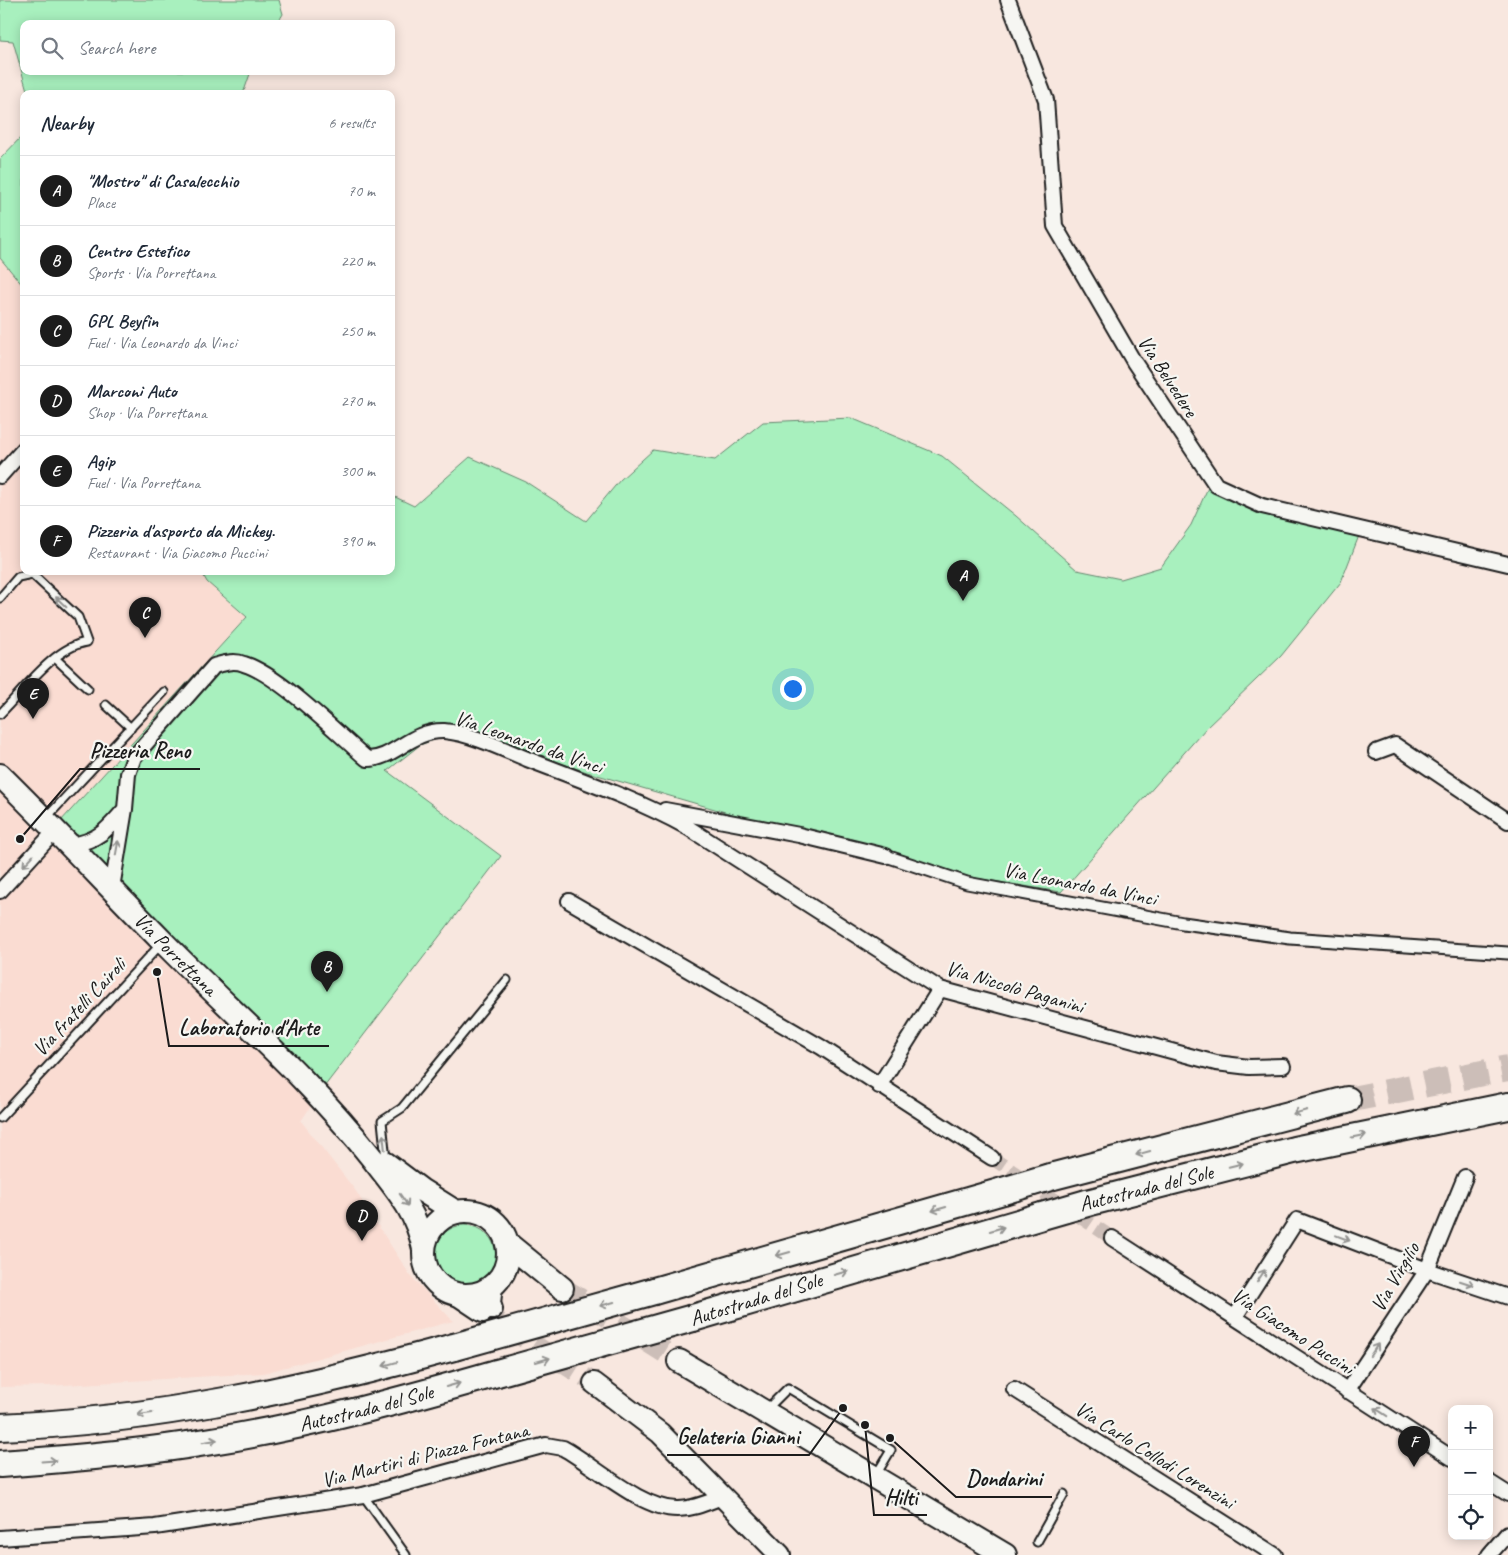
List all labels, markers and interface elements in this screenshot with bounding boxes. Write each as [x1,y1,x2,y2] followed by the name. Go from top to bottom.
[20,20,395,75] search box
[38,34,66,62] icon: search
[78,36,155,60] text: Search here
[40,110,93,136] text: Nearby
[328,113,375,133] text: 6 results
[87,169,238,193] text: "Mostro" di Casalecchio
[52,181,60,201] text: A
[348,181,375,201] text: 70 m
[87,193,115,213] text: Place
[87,239,189,263] text: Centro Estetico
[52,251,60,271] text: B
[341,251,375,271] text: 220 m
[87,263,215,283] text: Sports · Via Porrettana
[87,309,158,333] text: GPL Beyfin
[52,321,60,341] text: C
[341,321,375,341] text: 250 m
[1132,330,1205,423] street label: Via Belvedere
[87,333,237,353] text: Fuel · Via Leonardo da Vinci
[87,379,177,403] text: Marconi Auto
[51,391,61,411] text: D
[341,391,375,411] text: 270 m
[87,403,206,423] text: Shop · Via Porrettana
[87,449,115,473] text: Agip
[52,461,60,481] text: E
[341,461,375,481] text: 300 m
[87,473,200,493] text: Fuel · Via Porrettana
[87,519,275,543] text: Pizzeria d'asporto da Mickey.
[52,531,60,551] text: F
[341,531,375,551] text: 390 m
[87,543,267,563] text: Restaurant · Via Giacomo Puccini
[947,560,979,601] pin: A
[55,596,68,608] one-way arrow
[129,597,161,638] pin: C
[780,676,806,702] your location
[17,678,49,719] pin: E
[451,704,609,781] street label: Via Leonardo da Vinci
[80,732,200,769] callout: Pizzeria Reno
[90,737,192,765] text: Pizzeria Reno
[113,840,123,856] one-way arrow
[22,854,34,867] one-way arrow
[1001,856,1162,912] street label: Via Leonardo da Vinci
[129,907,224,1003] street label: Via Porrettana
[27,950,133,1062] street label: Via fratelli Cairoli
[311,951,343,992] pin: B
[943,955,1090,1020] street label: Via Niccolò Paganini
[169,1009,329,1046] callout: Laboratorio d'Arte
[179,1014,322,1042] text: Laboratorio d'Arte
[1292,1108,1308,1118] one-way arrow
[1350,1131,1366,1141] one-way arrow
[379,1134,389,1150] one-way arrow
[1135,1149,1151,1158] one-way arrow
[1076,1158,1218,1217] street label: Autostrada del Sole
[1228,1160,1244,1169] one-way arrow
[399,1193,409,1207] one-way arrow
[346,1200,378,1241] pin: D
[931,1205,947,1215] one-way arrow
[988,1223,1004,1233] one-way arrow
[1335,1234,1350,1243] one-way arrow
[1365,1236,1426,1316] street label: Via Virgilio
[775,1249,791,1259] one-way arrow
[687,1266,827,1331] street label: Autostrada del Sole
[832,1268,848,1278] one-way arrow
[1256,1270,1266,1284] one-way arrow
[1459,1279,1475,1289] one-way arrow
[1227,1282,1362,1382] street label: Via Giacomo Puccini
[600,1300,616,1310] one-way arrow
[1369,1343,1379,1357] one-way arrow
[535,1355,551,1364] one-way arrow
[382,1360,398,1370] one-way arrow
[297,1378,438,1437] street label: Autostrada del Sole
[445,1380,461,1390] one-way arrow
[1070,1395,1242,1516] street label: Via Carlo Collodi Lorenzini
[1448,1405,1493,1540] map controls
[1448,1405,1493,1450] button: +
[1375,1407,1389,1417] one-way arrow
[138,1409,154,1419] one-way arrow
[319,1416,533,1493] street label: Via Martiri di Piazza Fontana
[667,1418,809,1455] callout: Gelateria Gianni
[677,1423,802,1451] text: Gelateria Gianni
[1398,1426,1430,1467] pin: F
[202,1436,218,1446] one-way arrow
[1448,1450,1493,1495] button: −
[40,1456,56,1465] one-way arrow
[956,1460,1052,1497] callout: Dondarini
[966,1465,1045,1493] text: Dondarini
[874,1478,927,1515] callout: Hilti
[885,1484,920,1512] text: Hilti
[1448,1495,1493,1540] button: locate

